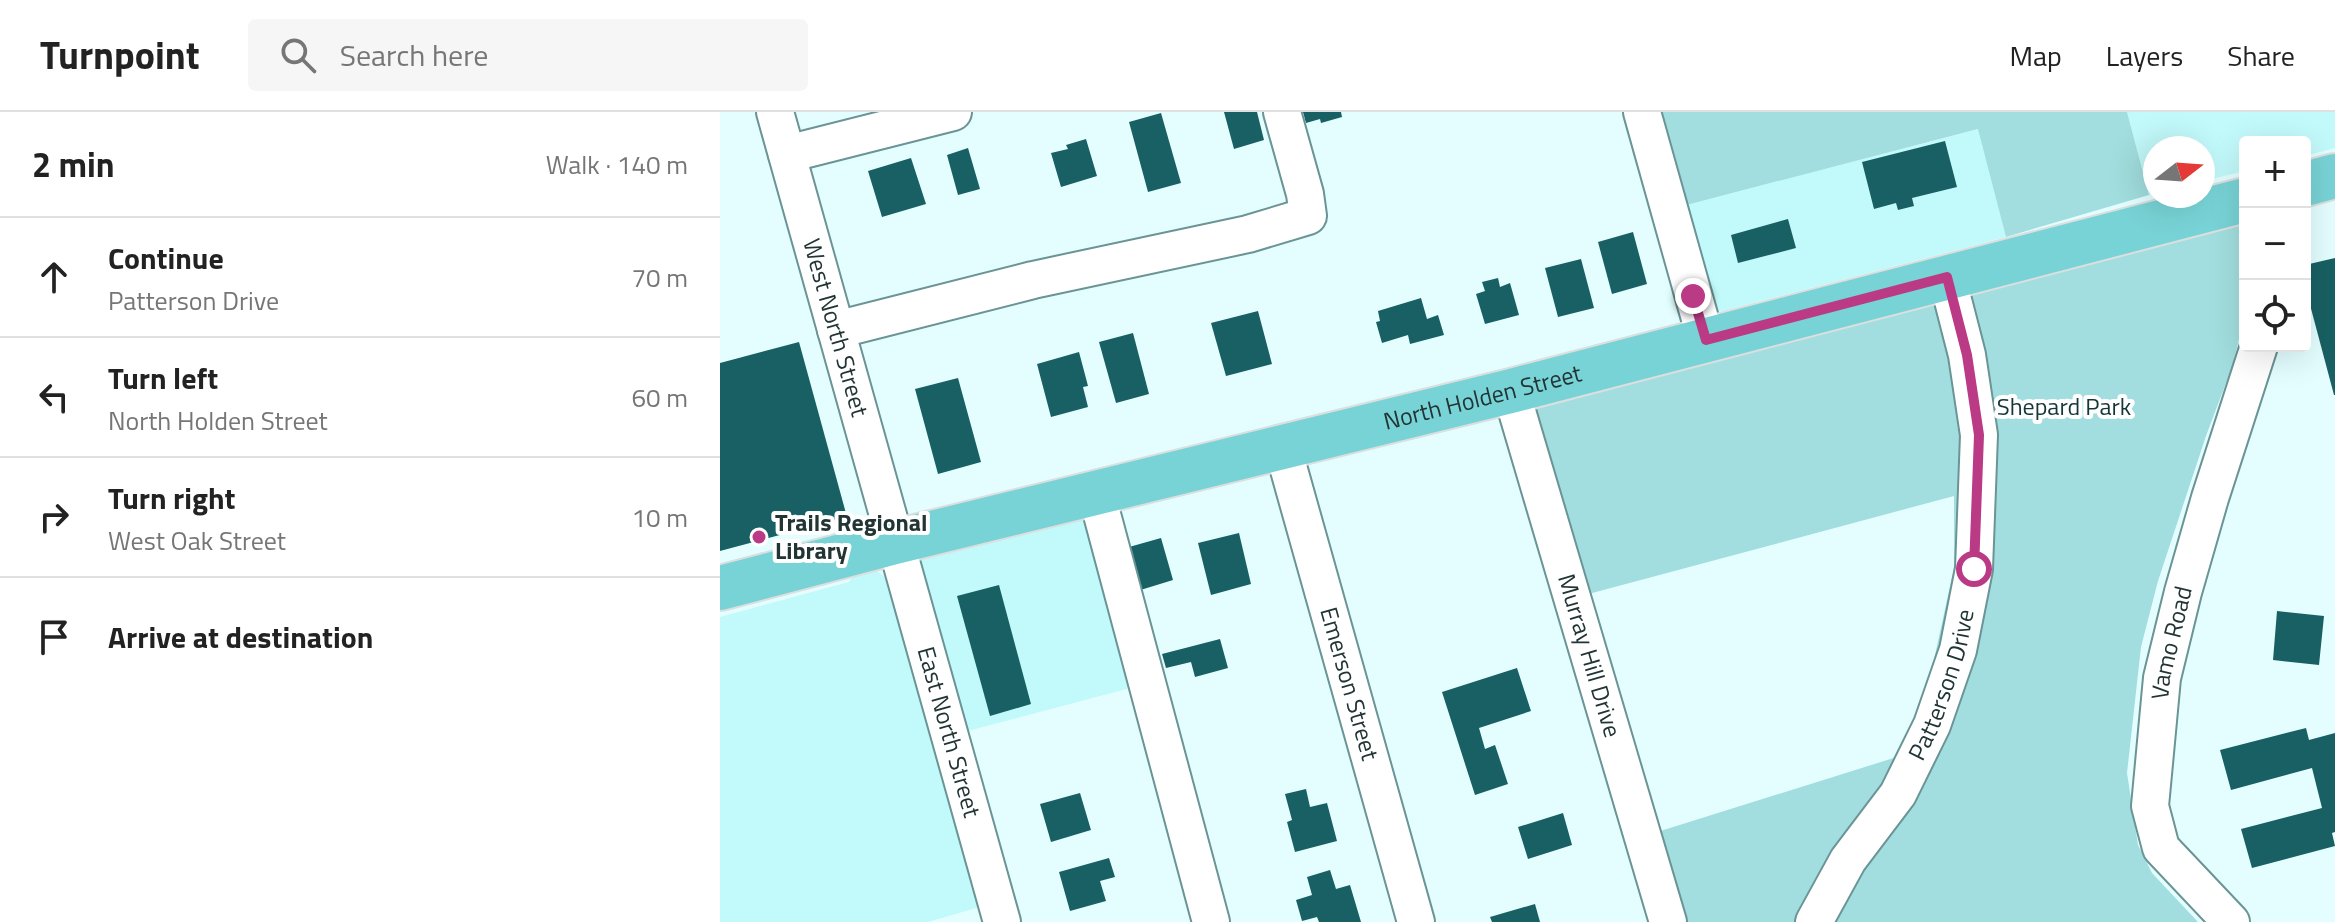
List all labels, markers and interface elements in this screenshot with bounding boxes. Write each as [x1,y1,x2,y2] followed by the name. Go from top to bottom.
[248,19,808,91] search box
[40,26,200,84] text: Turnpoint
[340,32,488,78] text: Search here
[276,33,320,77] icon: search
[2009,34,2062,77] text: Map
[2106,34,2183,77] text: Layers
[2227,34,2295,77] text: Share
[2143,136,2215,208] north arrow
[2239,136,2311,352] map controls
[2239,136,2311,208] button: +
[32,138,115,190] text: 2 min
[546,145,688,184] text: Walk · 140 m
[2239,208,2311,280] button: −
[794,234,879,421] street label: West North Street
[108,235,224,281] text: Continue
[32,255,76,299] icon: ahead
[631,258,688,297] text: 70 m
[1675,278,1711,314] route end
[2239,280,2311,352] button: locate
[108,281,279,320] text: Patterson Drive
[1380,354,1586,439] street label: North Holden Street
[108,355,218,401] text: Turn left
[32,375,76,419] icon: left
[631,378,688,417] text: 60 m
[1997,388,2132,424] park label: Shepard Park
[108,401,328,440] text: North Holden Street
[108,475,236,521] text: Turn right
[32,495,76,539] icon: right
[631,498,688,537] text: 10 m
[775,504,928,568] place label: Trails Regional Library
[108,521,286,560] text: West Oak Street
[750,528,768,546] marker: Trails Regional Library
[1956,551,1992,587] route start
[1549,569,1631,741] street label: Murray Hill Drive
[2141,582,2201,701] street label: Vamo Road
[1311,603,1389,765] street label: Emerson Street
[1898,606,1983,766] street label: Patterson Drive
[108,614,373,660] text: Arrive at destination
[32,615,76,659] icon: arrive
[909,642,991,822] street label: East North Street

